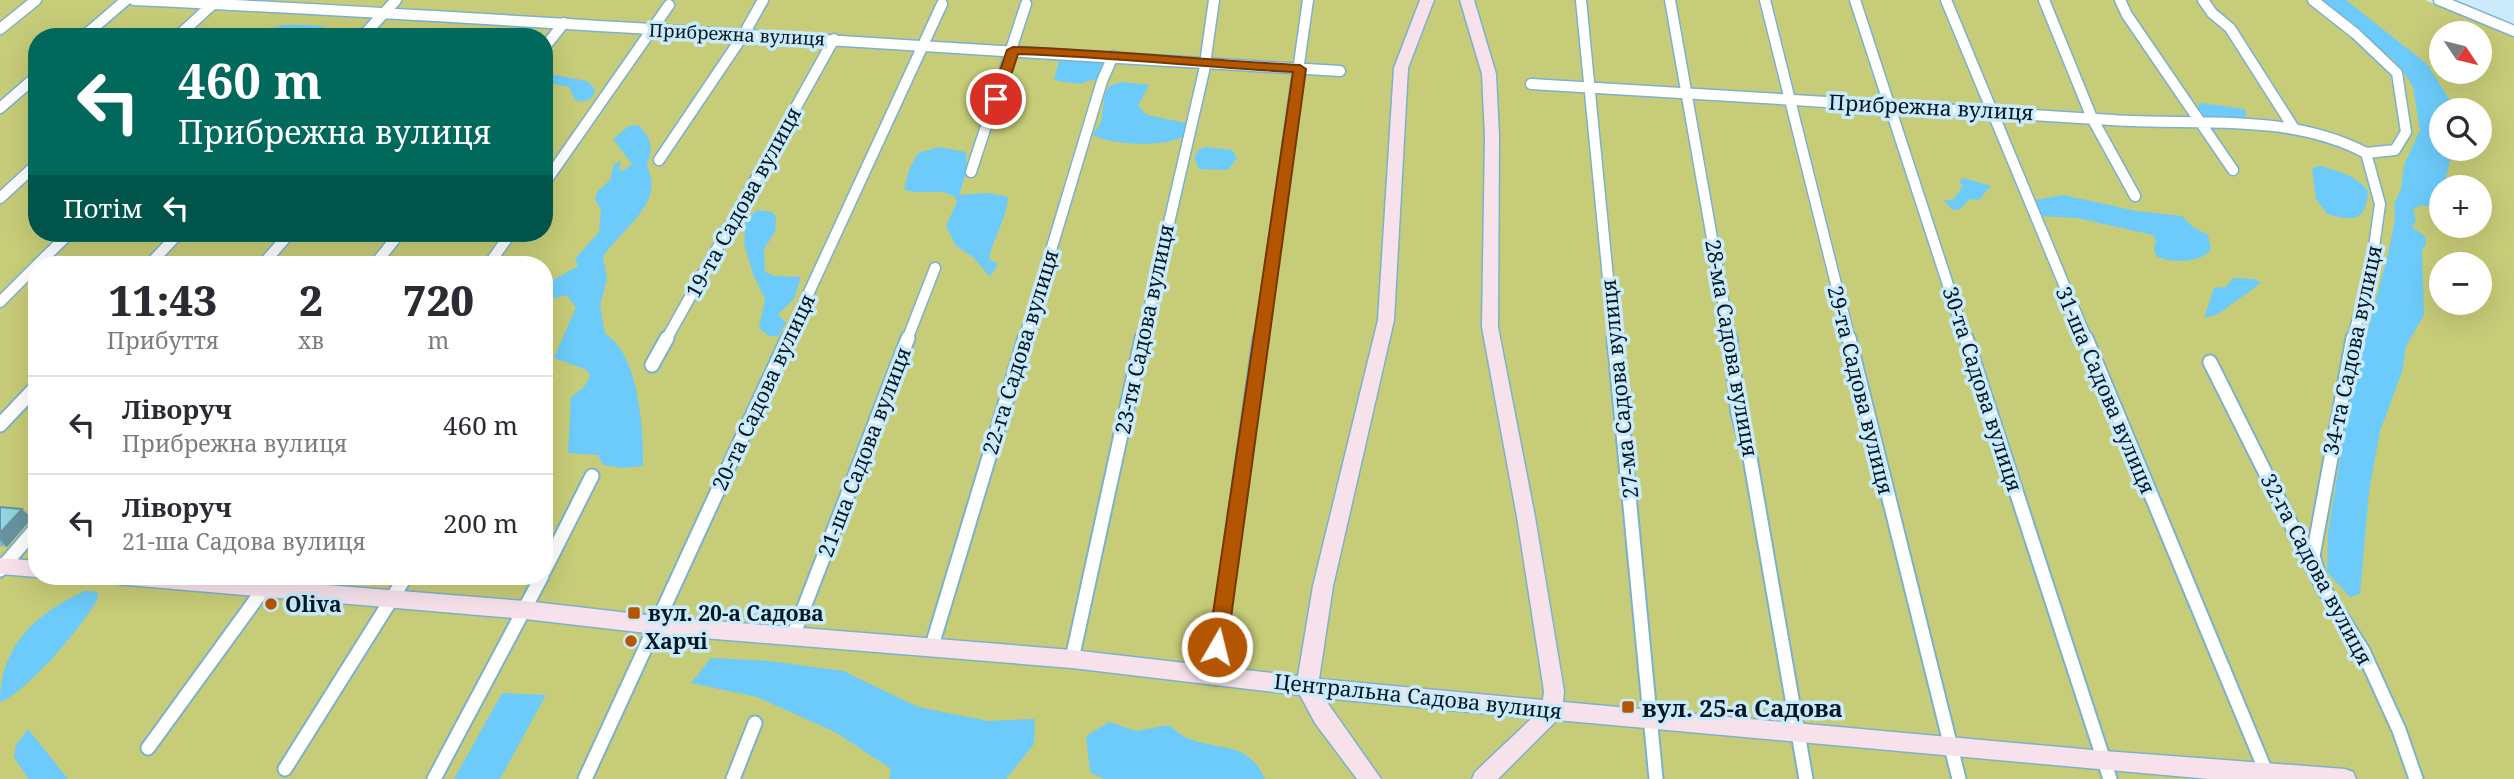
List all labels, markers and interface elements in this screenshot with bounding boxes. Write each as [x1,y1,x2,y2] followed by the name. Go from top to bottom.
[648,17,826,51] street label: Прибрежна вулиця
[2429,21,2492,84] north arrow
[2429,21,2492,315] map controls
[178,47,322,113] text: 460 m
[63,56,154,147] icon: left
[966,69,1026,129] pin
[977,80,1015,118] icon: arrive
[1828,88,2034,126] street label: Прибрежна вулиця
[2429,98,2492,161] button: search
[679,102,807,302] street label: 19-та Садова вулиця
[178,110,491,153] text: Прибрежна вулиця
[2429,175,2492,238] button: +
[157,189,195,227] icon: left
[63,190,143,226] text: Потім
[1108,221,1180,437] street label: 23-тя Садова вулиця
[1699,237,1765,459] street label: 28-ма Садова вулиця
[2316,242,2388,458] street label: 34-та Садова вулиця
[975,246,1065,458] street label: 22-га Садова вулиця
[2429,252,2492,315] button: −
[109,271,217,328] text: 11:43
[299,271,323,328] text: 2
[403,271,474,328] text: 720
[1594,278,1644,500] street label: 27-ма Садова вулиця
[2050,282,2162,498] street label: 31-ша Садова вулиця
[1822,283,1900,497] street label: 29-та Садова вулиця
[1937,283,2029,495] street label: 30-та Садова вулиця
[705,289,821,495] street label: 20-та Садова вулиця
[107,324,219,356] text: Прибуття
[298,324,324,356] text: хв
[428,324,449,356] text: m
[811,343,917,561] street label: 21-ша Садова вулиця
[122,391,232,427] text: Ліворуч
[63,406,101,444] icon: left
[443,407,518,443] text: 460 m
[122,427,347,459] text: Прибрежна вулиця
[2255,468,2379,670] street label: 32-га Садова вулиця
[122,489,232,525] text: Ліворуч
[63,504,101,542] icon: left
[443,505,518,541] text: 200 m
[122,525,366,557] text: 21-ша Садова вулиця
[285,590,342,618] place label: Oliva
[263,596,279,612] marker: Oliva
[648,599,824,627] place label: вул. 20-а Садова
[626,605,642,621] marker: вул. 20-а Садова
[1180,610,1254,684] position arrow
[645,627,708,655] place label: Харчі
[623,633,639,649] marker: Харчі
[1273,667,1563,725] street label: Центральна Садова вулиця
[1642,691,1843,724] place label: вул. 25-а Садова
[1620,699,1636,715] marker: вул. 25-а Садова

